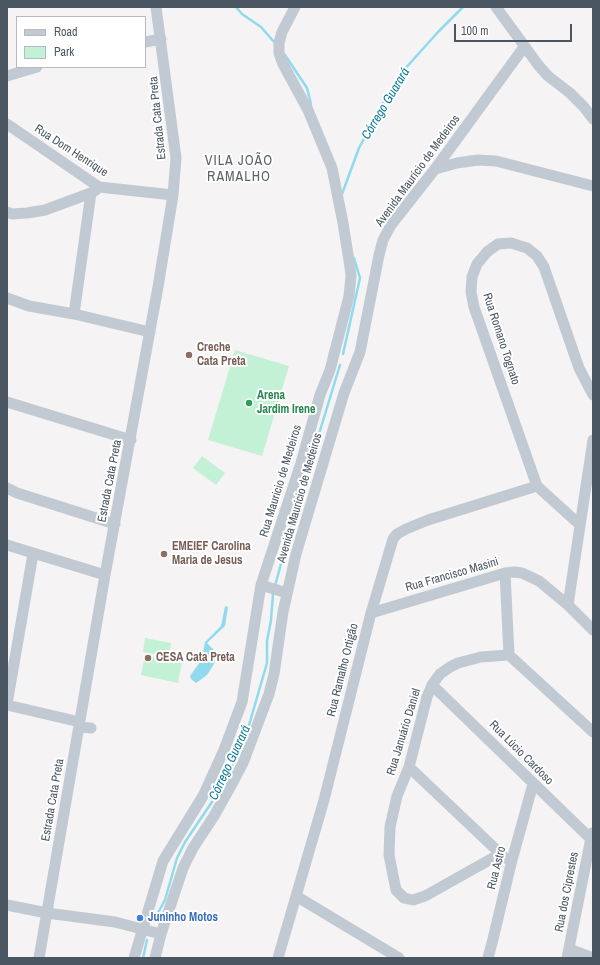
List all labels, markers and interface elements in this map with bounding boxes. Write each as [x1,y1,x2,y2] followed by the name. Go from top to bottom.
[16,16,146,68] legend
[456,16,574,42] scale bar
[461,23,488,39] text: 100 m
[54,24,78,40] text: Road
[54,44,74,60] text: Park
[359,65,413,143] water label: Córrego Guarará
[146,76,170,160] street label: Estrada Cata Preta
[373,112,463,230] street label: Avenida Maurício de Medeiros
[32,122,110,180] street label: Rua Dom Henrique
[205,153,273,186] district label: VILA JOÃO RAMALHO
[479,291,523,387] street label: Rua Romano Tognato
[197,341,246,369] place label: Creche Cata Preta
[184,350,194,360] marker: Creche Cata Preta
[257,389,316,417] place label: Arena Jardim Irene
[244,398,254,408] marker: Arena Jardim Irene
[257,423,305,539] street label: Rua Mauricio de Medeiros
[275,431,325,565] street label: Avenida Maurício de Medeiros
[95,439,125,523] street label: Estrada Cata Preta
[172,540,251,568] place label: EMEIEF Carolina Maria de Jesus
[159,549,169,559] marker: EMEIEF Carolina Maria de Jesus
[404,555,500,595] street label: Rua Francisco Masini
[324,622,362,718] street label: Rua Ramalho Ortigão
[156,651,235,665] place label: CESA Cata Preta
[143,653,153,663] marker: CESA Cata Preta
[384,687,424,777] street label: Rua Januário Daniel
[486,718,556,788] street label: Rua Lúcio Cardoso
[206,723,254,803] water label: Córrego Guarará
[39,758,67,842] street label: Estrada Cata Preta
[485,845,509,891] street label: Rua Astro
[552,851,582,933] street label: Rua dos Ciprestes
[148,911,218,925] place label: Juninho Motos
[135,913,145,923] marker: Juninho Motos

